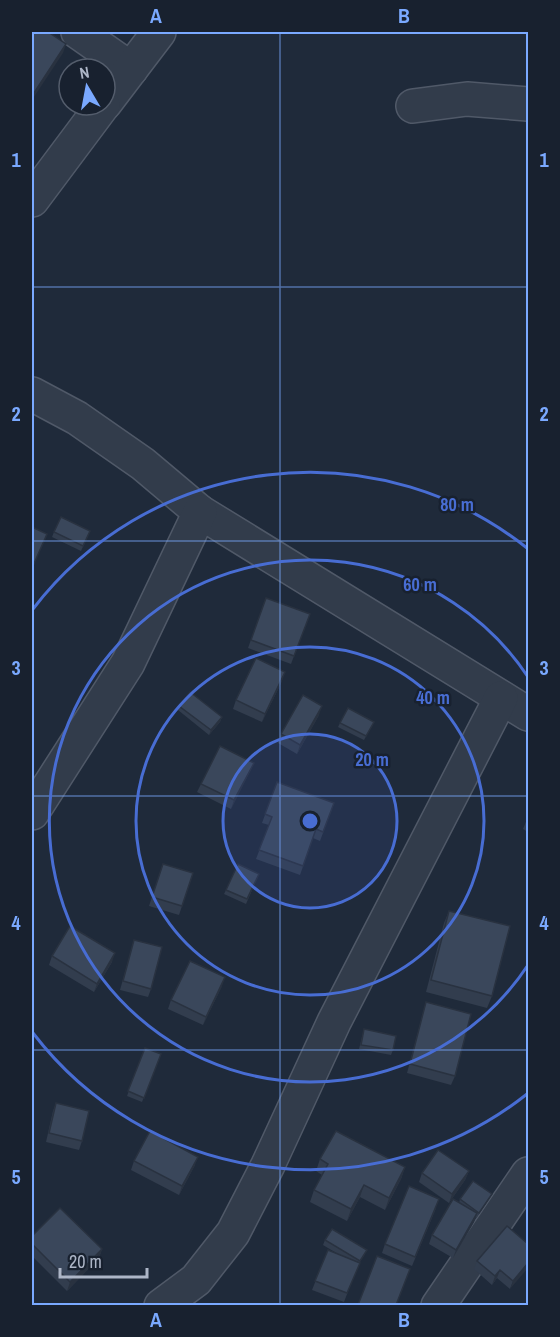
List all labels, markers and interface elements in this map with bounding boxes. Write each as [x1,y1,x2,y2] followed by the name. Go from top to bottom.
[150,2,162,29] text: A
[398,2,410,29] text: B
[57,57,117,117] north arrow
[78,61,91,84] text: N
[11,146,21,173] text: 1
[539,146,549,173] text: 1
[11,400,21,427] text: 2
[539,400,549,427] text: 2
[440,492,474,517] text: 80 m
[403,572,437,597] text: 60 m
[11,654,21,681] text: 3
[539,654,549,681] text: 3
[416,685,450,710] text: 40 m
[355,747,389,772] text: 20 m
[300,811,320,831] centre of rings
[11,909,21,936] text: 4
[539,909,549,936] text: 4
[11,1163,21,1190] text: 5
[539,1163,549,1190] text: 5
[60,1241,147,1279] scale bar
[69,1249,102,1274] text: 20 m
[150,1306,162,1333] text: A
[398,1306,410,1333] text: B

